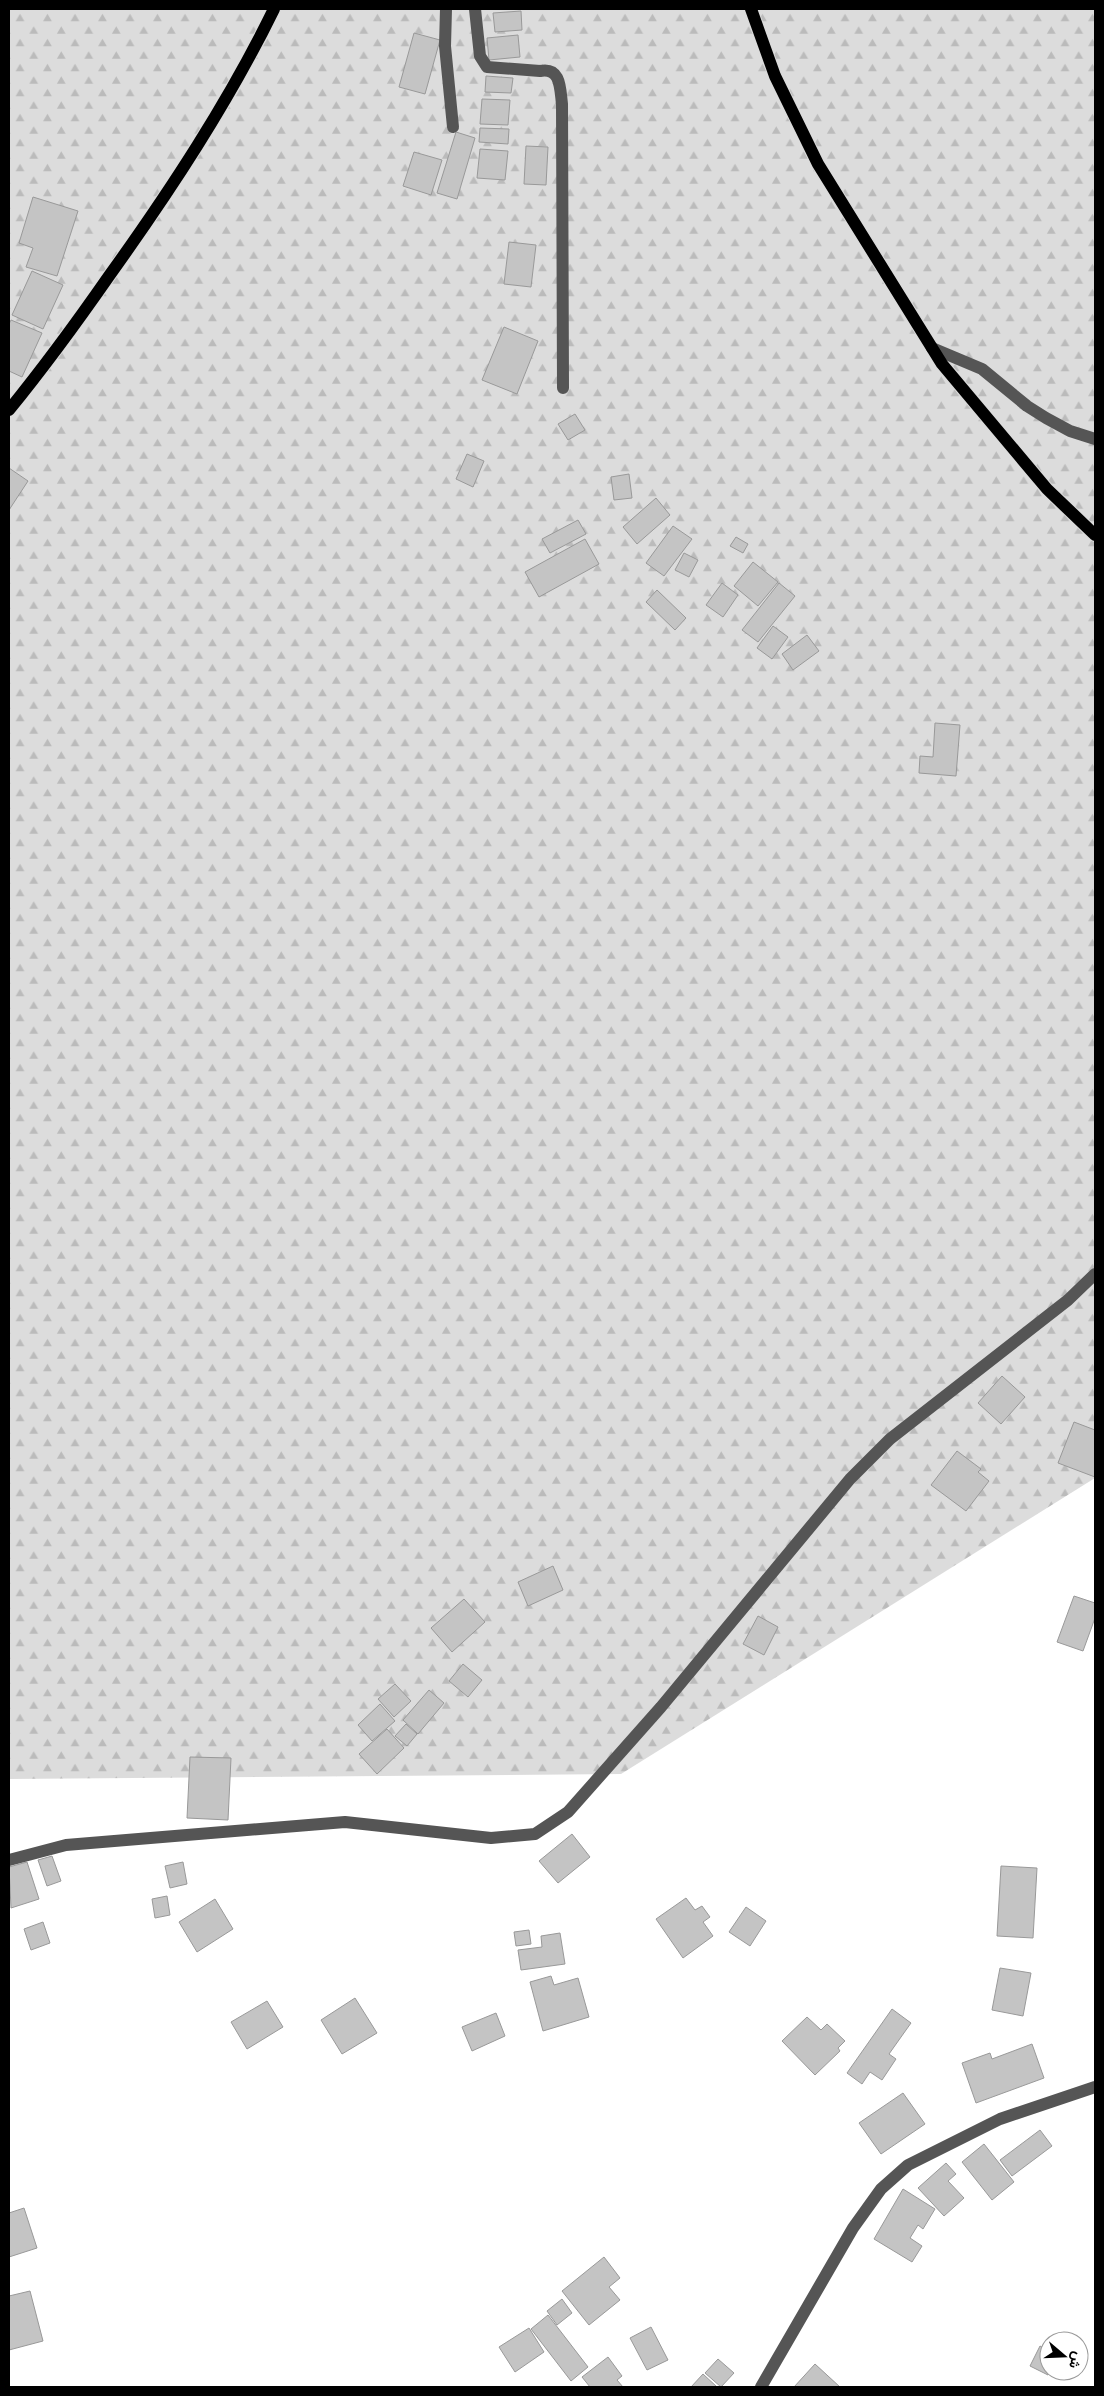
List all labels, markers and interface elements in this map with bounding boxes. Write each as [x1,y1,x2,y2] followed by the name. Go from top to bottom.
[1039,2331,1089,2381] north arrow
[1063,2349,1088,2371] text: ش

